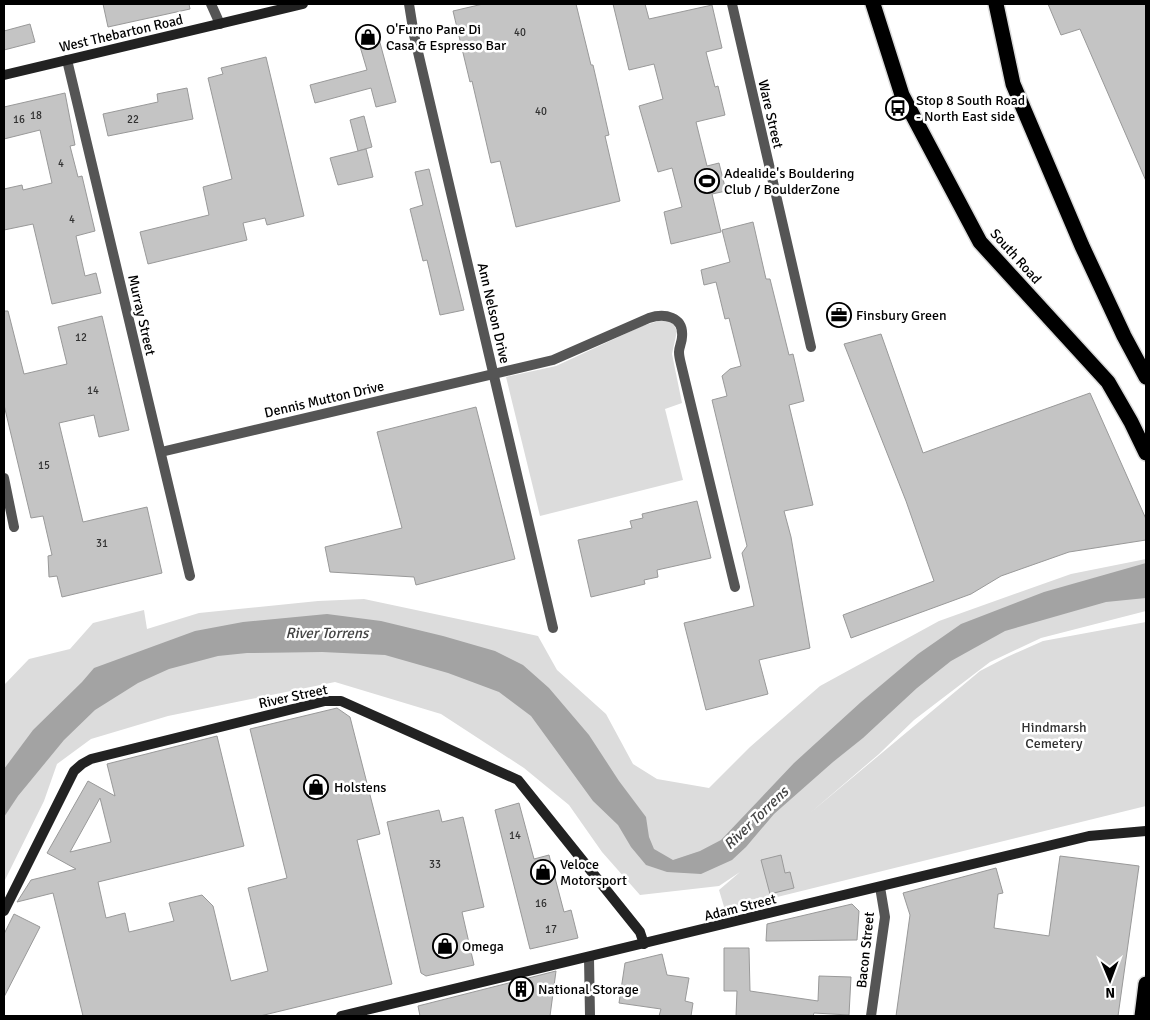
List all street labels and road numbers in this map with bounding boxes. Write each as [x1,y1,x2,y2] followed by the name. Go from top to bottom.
[58,11,185,56] street label: West Thebarton Road
[754,78,787,150] street label: Ware Street
[986,225,1045,287] street label: South Road
[474,261,513,365] street label: Ann Nelson Drive
[124,273,159,357] street label: Murray Street
[263,377,386,422] street label: Dennis Mutton Drive
[257,681,329,712] street label: River Street
[702,890,778,925] street label: Adam Street
[853,911,878,989] street label: Bacon Street

